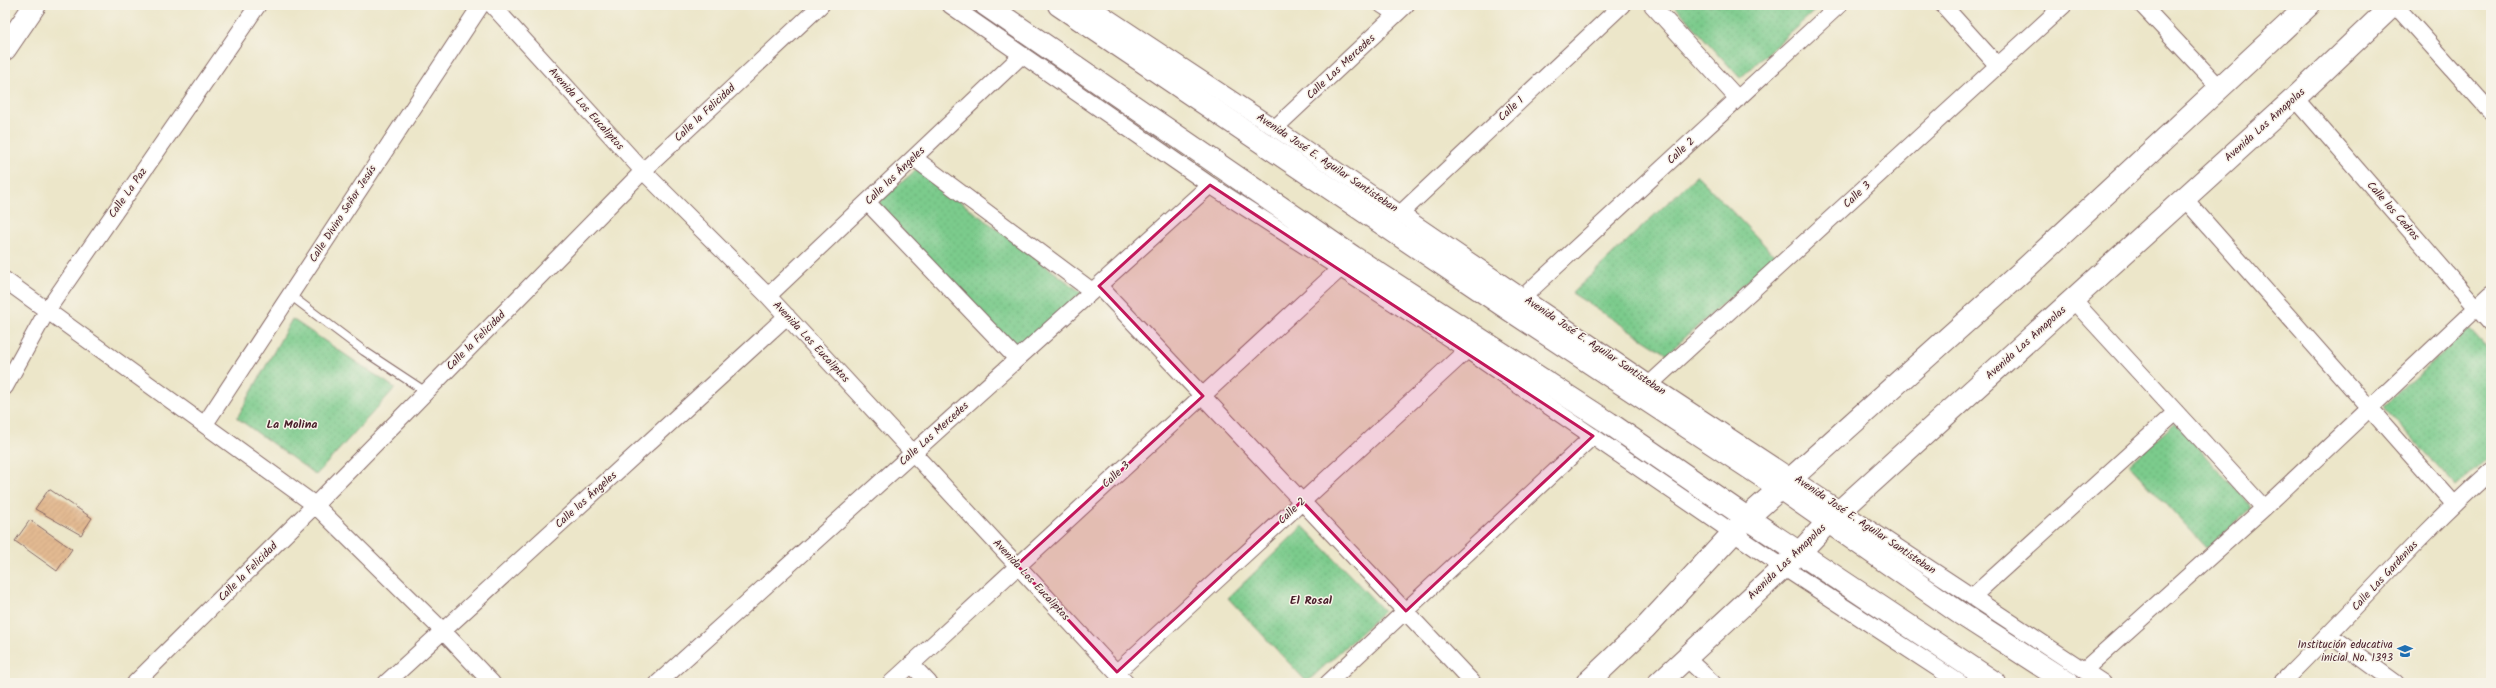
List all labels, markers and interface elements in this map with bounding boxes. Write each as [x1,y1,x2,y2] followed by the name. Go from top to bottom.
[1302,30,1380,104] street label: Calle Las Mercedes
[544,64,628,155] street label: Avenida Los Eucaliptos
[670,79,740,146] street label: Calle la Felicidad
[2221,83,2310,166] street label: Avenida Las Amapolas
[1494,92,1528,126] street label: Calle 1
[1253,109,1402,217] street label: Avenida José E. Aguilar Santisteban
[1663,133,1699,169] street label: Calle 2
[861,142,930,210] street label: Calle los Ángeles
[305,161,382,266] street label: Calle Divino Señor Jesús
[104,164,152,222] street label: Calle La Paz
[1839,177,1875,213] street label: Calle 3
[2362,177,2424,245] street label: Calle los Cedros
[1521,292,1670,400] street label: Avenida José E. Aguilar Santisteban
[768,297,854,387] street label: Avenida Los Eucaliptos
[1982,301,2071,384] street label: Avenida Las Amapolas
[442,307,510,375] street label: Calle la Felicidad
[895,397,973,470] street label: Calle Las Mercedes
[267,415,317,434] district label: La Molina
[1098,457,1134,493] street label: Calle 3
[551,467,621,533] street label: Calle los Ángeles
[1791,471,1940,579] street label: Avenida José E. Aguilar Santisteban
[1274,493,1310,529] street label: Calle 2
[1744,519,1831,604] street label: Avenida Las Amapolas
[988,535,1074,625] street label: Avenida Los Eucaliptos
[2347,536,2423,615] street label: Calle Las Gardenias
[214,538,282,606] street label: Calle la Felicidad
[1290,591,1333,610] district label: El Rosal
[2297,636,2393,667] place label: Institución educativa inicial No. 1393
[2396,642,2414,660] school or university icon: Institución educativa inicial No. 1393

